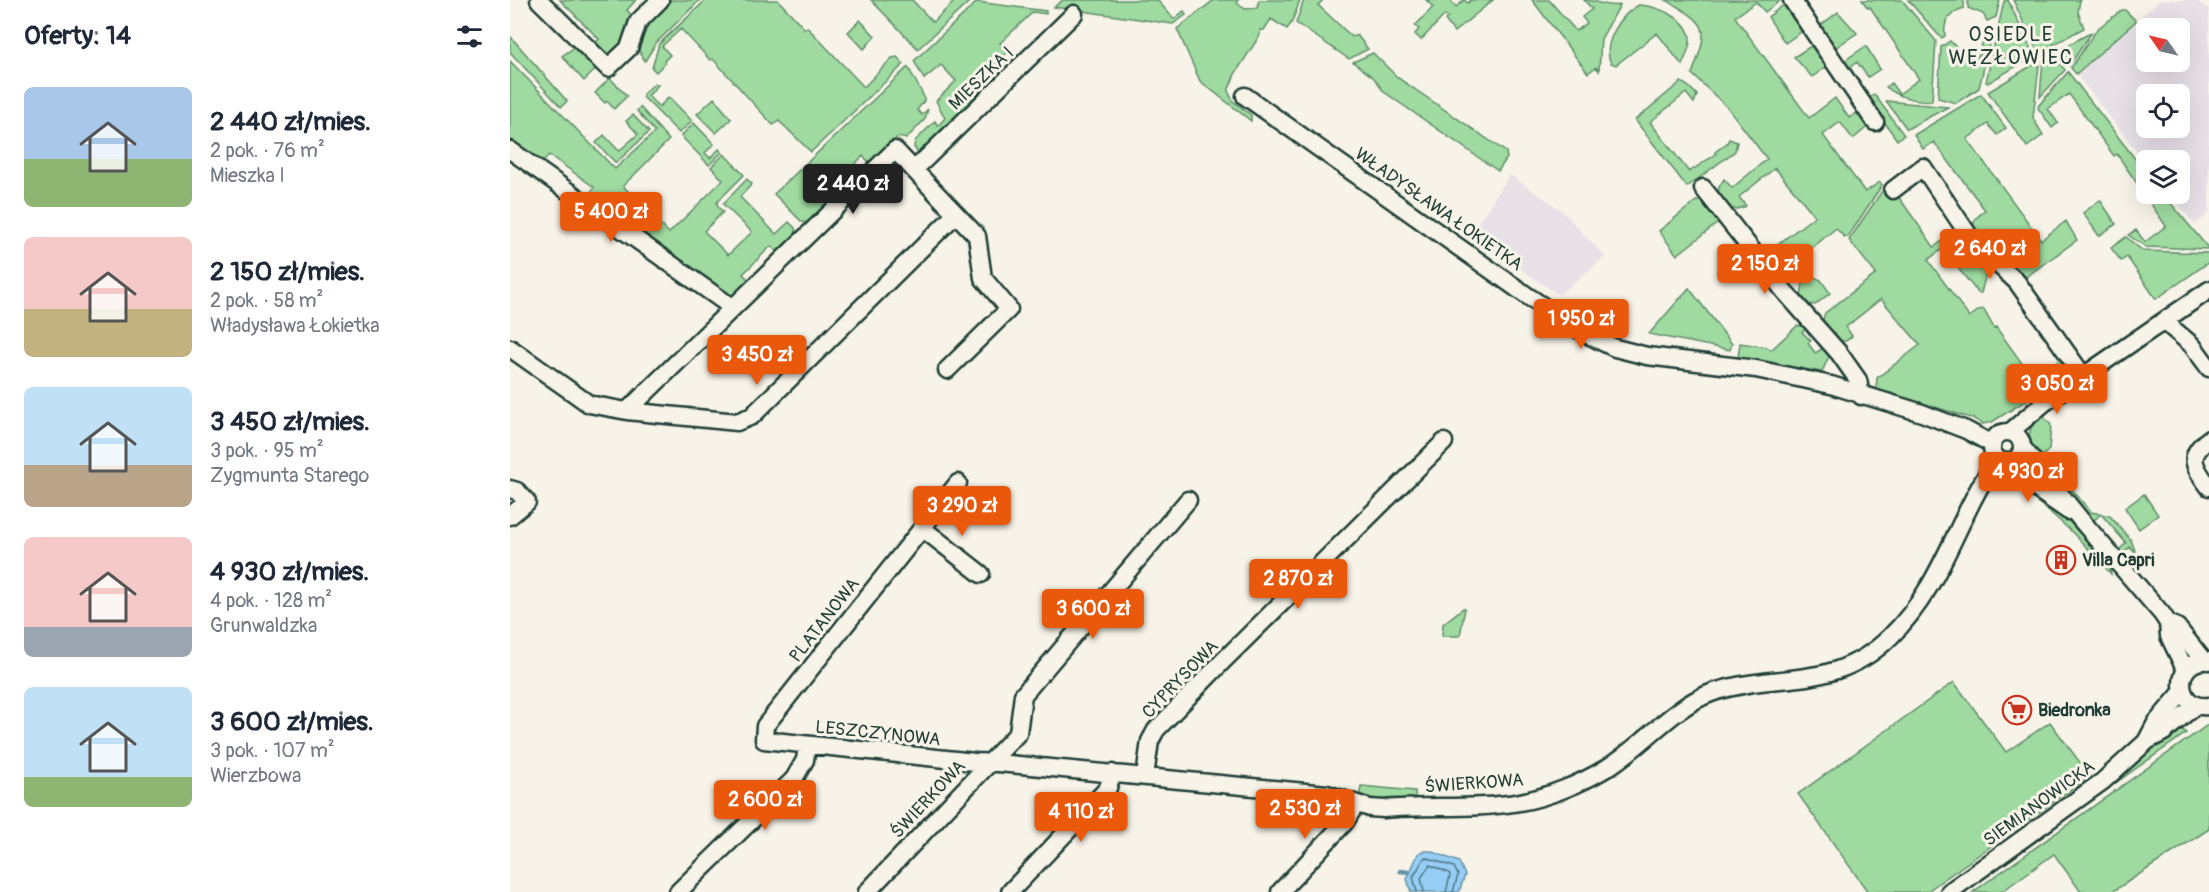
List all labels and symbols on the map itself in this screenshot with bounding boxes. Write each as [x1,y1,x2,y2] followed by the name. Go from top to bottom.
[2136,18,2190,72] north arrow
[1948,22,2074,70] district label: OSIEDLE WĘZŁOWIEC
[944,42,1019,115] street label: MIESZKA I
[1350,143,1527,276] street label: WŁADYSŁAWA ŁOKIETKA
[791,164,915,215] pin: 2 440 zł
[549,192,673,243] pin: 5 400 zł
[1928,229,2052,280] pin: 2 640 zł
[1703,244,1827,295] pin: 2 150 zł
[1519,299,1643,350] pin: 1 950 zł
[695,335,819,386] pin: 3 450 zł
[1995,364,2119,415] pin: 3 050 zł
[1966,452,2090,503] pin: 4 930 zł
[900,486,1024,537] pin: 3 290 zł
[2045,544,2077,576] building icon: Villa Capri
[2082,549,2154,572] place label: Villa Capri
[1236,559,1360,610] pin: 2 870 zł
[784,573,865,667] street label: PLATANOWA
[1031,589,1155,640] pin: 3 600 zł
[1137,635,1224,723] street label: CYPRYSOWA
[2001,694,2033,726] supermarket icon: Biedronka
[2038,699,2111,722] place label: Biedronka
[814,715,942,752] street label: LESZCZYNOWA
[886,755,971,843] street label: ŚWIERKOWA
[1979,755,2100,852] street label: SIEMIANOWICKA
[1424,769,1525,798] street label: ŚWIERKOWA
[703,780,827,831] pin: 2 600 zł
[1243,789,1367,840] pin: 2 530 zł
[1019,792,1143,843] pin: 4 110 zł

